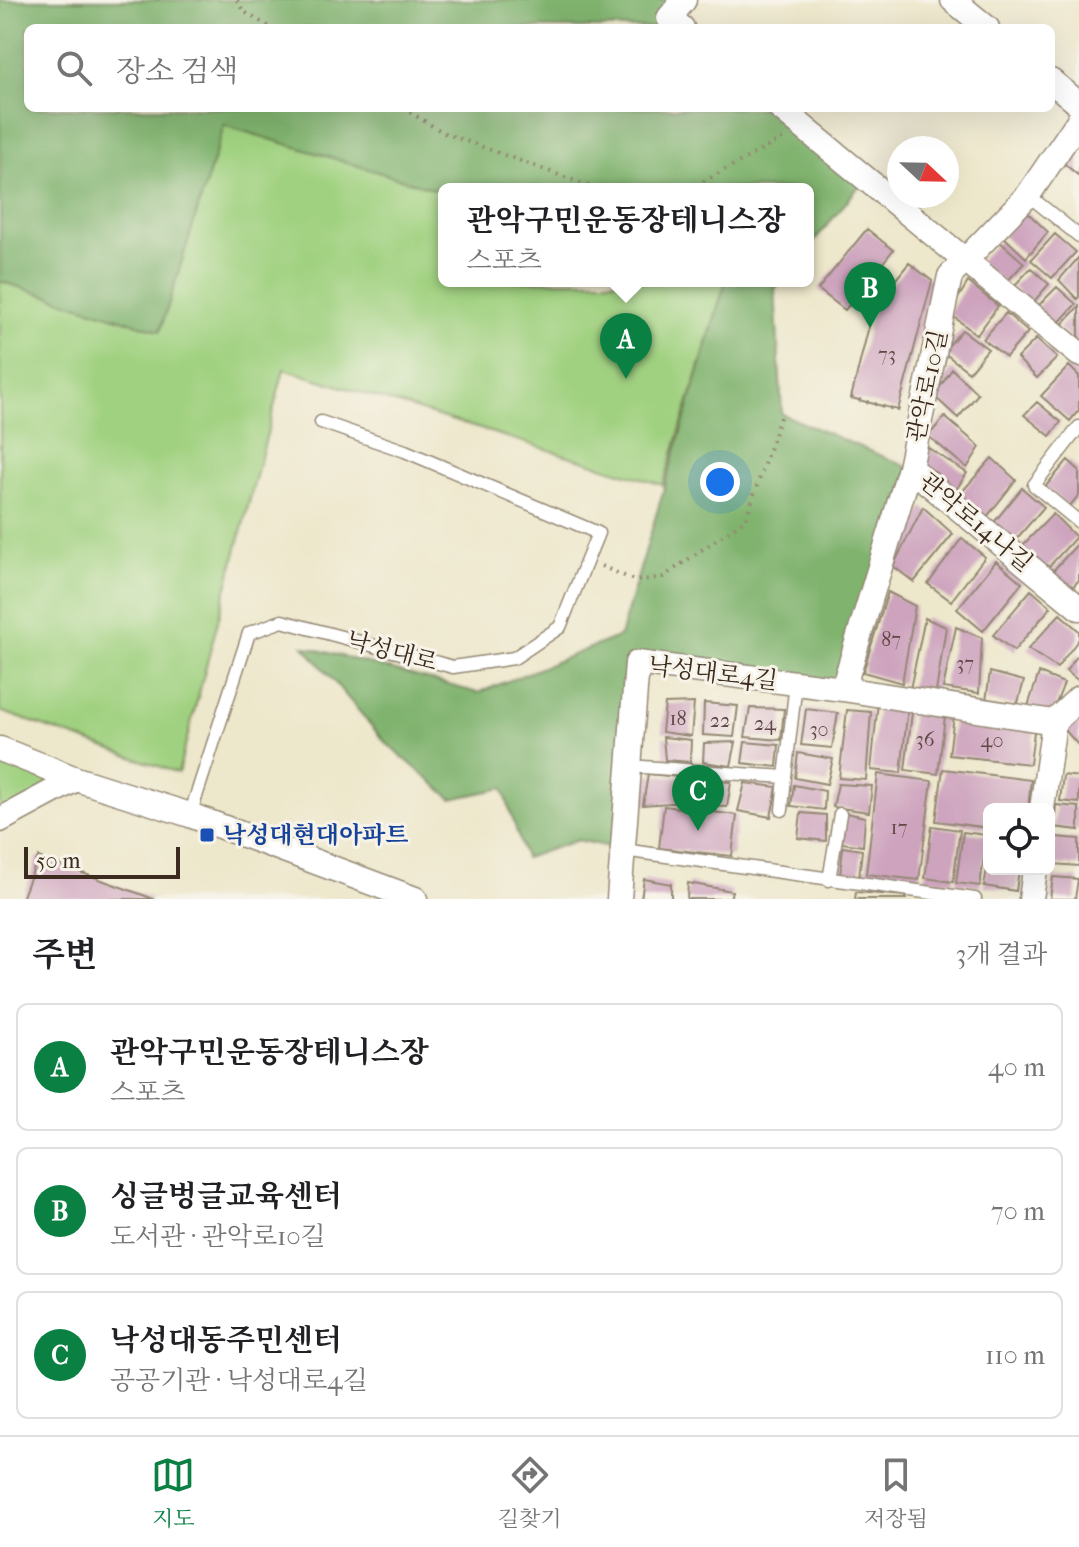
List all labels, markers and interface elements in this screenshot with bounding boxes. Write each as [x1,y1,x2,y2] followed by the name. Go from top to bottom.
[24,24,1055,112] search box
[52,46,96,90] icon: search
[116,54,238,89] text: 장소 검색
[887,136,959,208] north arrow
[438,183,814,287] popup
[467,203,785,238] text: 관악구민운동장테니스장
[467,245,542,276] text: 스포츠
[844,262,896,328] pin: B
[600,313,652,379] pin: A
[901,327,953,445] street label: 관악로10길
[878,343,896,366] house number: 73
[700,462,740,502] your location
[914,467,1038,577] street label: 관악로14나길
[344,625,440,677] street label: 낙성대로
[881,628,901,651] house number: 87
[647,651,779,695] street label: 낙성대로4길
[956,652,974,675] house number: 37
[669,707,687,730] house number: 18
[710,709,730,732] house number: 22
[754,712,777,735] house number: 24
[809,718,829,741] house number: 30
[915,728,935,751] house number: 36
[981,729,1003,752] house number: 40
[672,765,724,831] pin: C
[983,803,1055,875] map controls
[983,803,1055,875] button: locate
[891,816,908,839] house number: 17
[223,821,408,849] place label: 낙성대현대아파트
[198,826,216,844] marker: 낙성대현대아파트
[24,843,180,879] scale bar
[36,848,81,874] text: 50 m
[32,935,98,975] text: 주변
[955,939,1047,970] text: 3개 결과
[110,1035,429,1070] text: 관악구민운동장테니스장
[52,1052,68,1083] text: A
[988,1052,1045,1083] text: 40 m
[110,1077,185,1108] text: 스포츠
[110,1179,342,1214] text: 싱글벙글교육센터
[52,1196,68,1227] text: B
[991,1196,1045,1227] text: 70 m
[110,1221,326,1252] text: 도서관 · 관악로10길
[110,1323,342,1358] text: 낙성대동주민센터
[51,1340,69,1371] text: C
[985,1340,1045,1371] text: 110 m
[110,1365,368,1396] text: 공공기관 · 낙성대로4길
[151,1453,195,1532] tab: 지도
[498,1453,561,1532] tab: 길찾기
[864,1453,928,1532] tab: 저장됨

